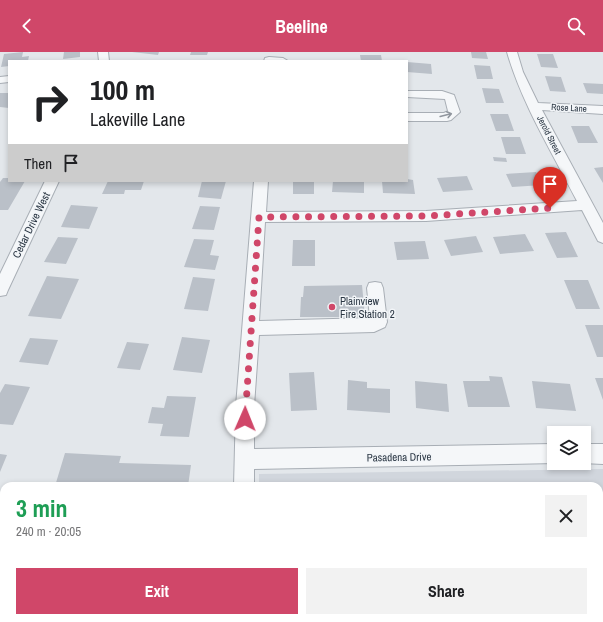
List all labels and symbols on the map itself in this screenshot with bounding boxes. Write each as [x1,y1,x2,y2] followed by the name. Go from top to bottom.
[551,101,587,115] street label: Rose Lane
[439,111,452,118] one-way arrow
[534,114,564,156] street label: Jerold Street
[533,167,567,208] pin
[9,189,53,260] street label: Cedar Drive West
[340,294,395,321] place label: Plainview Fire Station 2
[327,302,337,312] marker: Plainview Fire Station 2
[224,398,266,440] position arrow
[367,449,431,465] street label: Pasadena Drive

